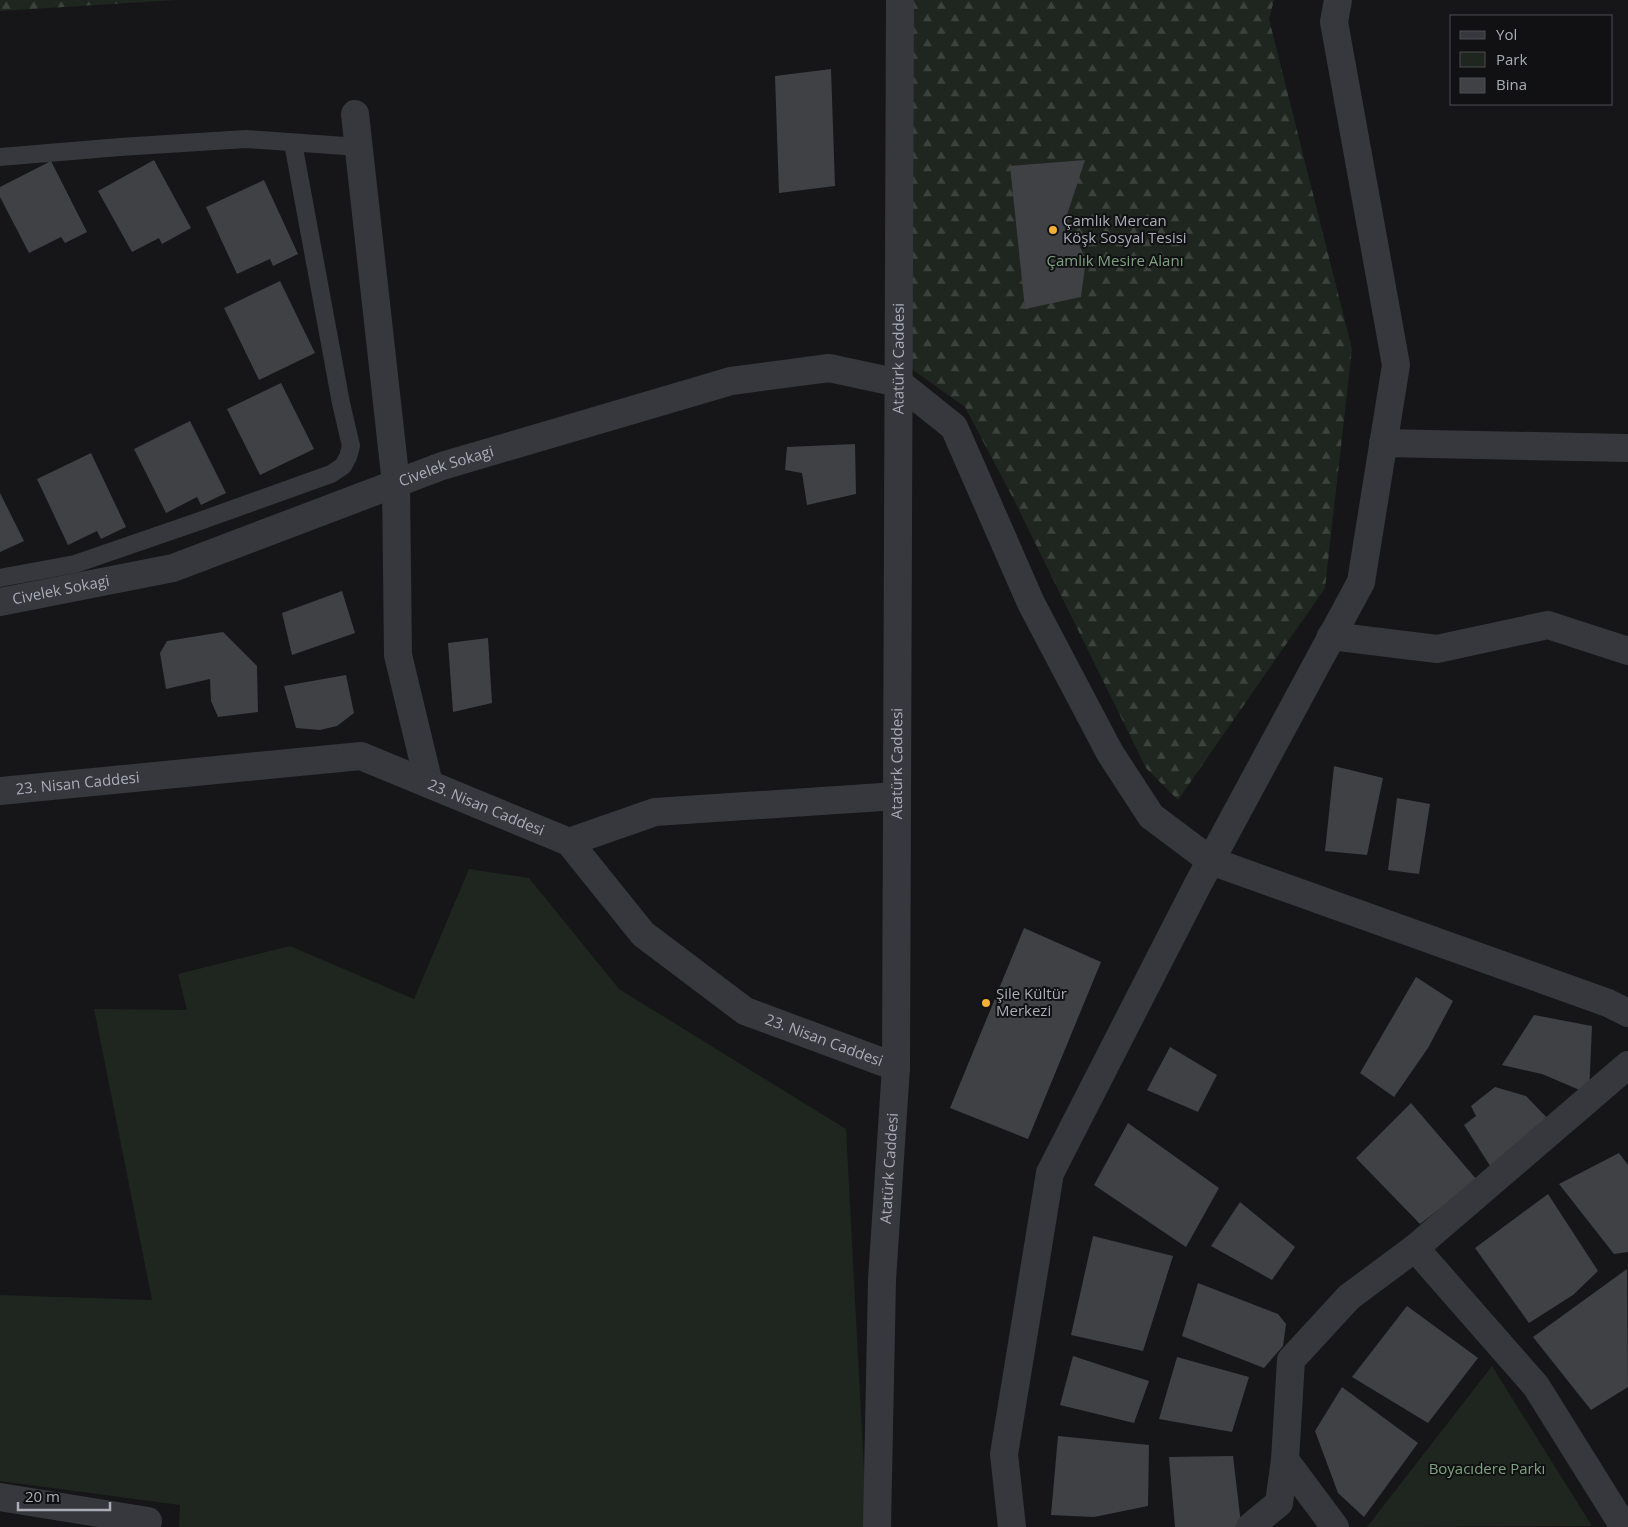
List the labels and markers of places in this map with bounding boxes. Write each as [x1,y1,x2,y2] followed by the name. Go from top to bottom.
[1063,210,1187,247] place label: Çamlık Mercan Köşk Sosyal Tesisi
[1047,224,1059,236] marker: Çamlık Mercan Köşk Sosyal Tesisi
[996,983,1067,1020] place label: Şile Kültür Merkezi
[980,997,992,1009] marker: Şile Kültür Merkezi

